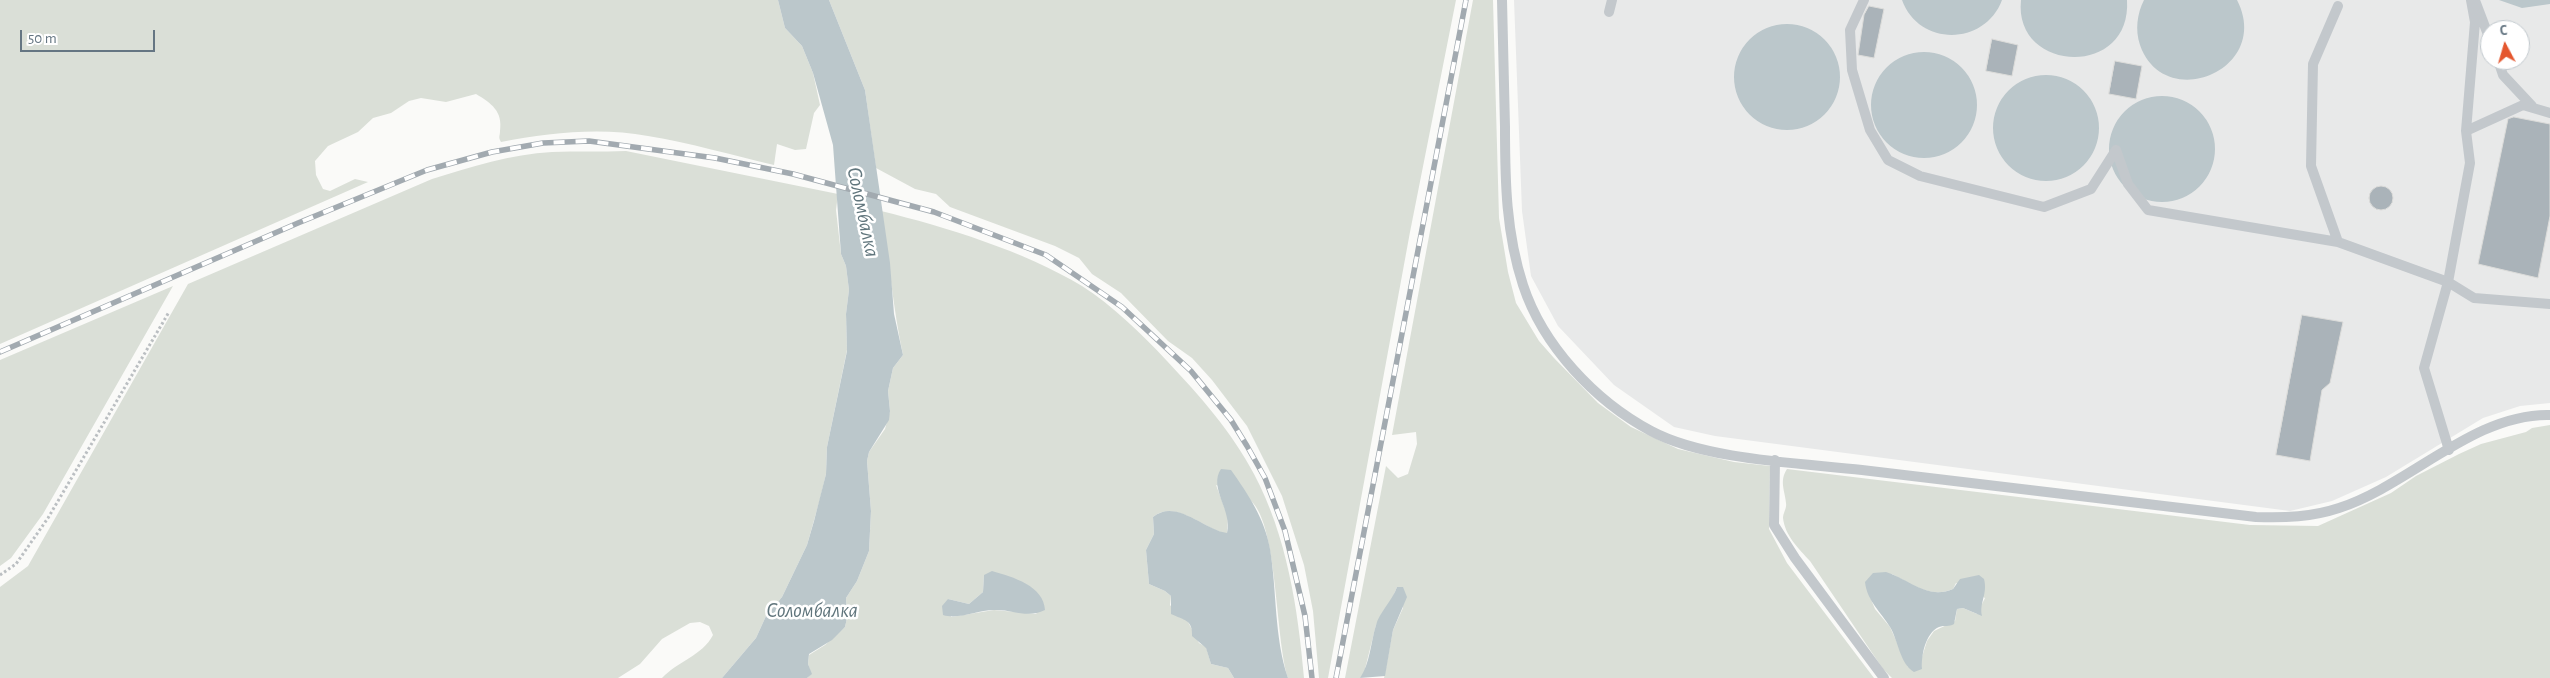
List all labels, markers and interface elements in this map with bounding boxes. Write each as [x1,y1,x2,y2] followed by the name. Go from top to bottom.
[22,20,158,52] scale bar
[2480,20,2530,70] north arrow
[2499,24,2508,38] text: С
[28,31,57,46] text: 50 m
[841,165,885,259] water label: Соломбалка
[766,598,858,624] water label: Соломбалка

